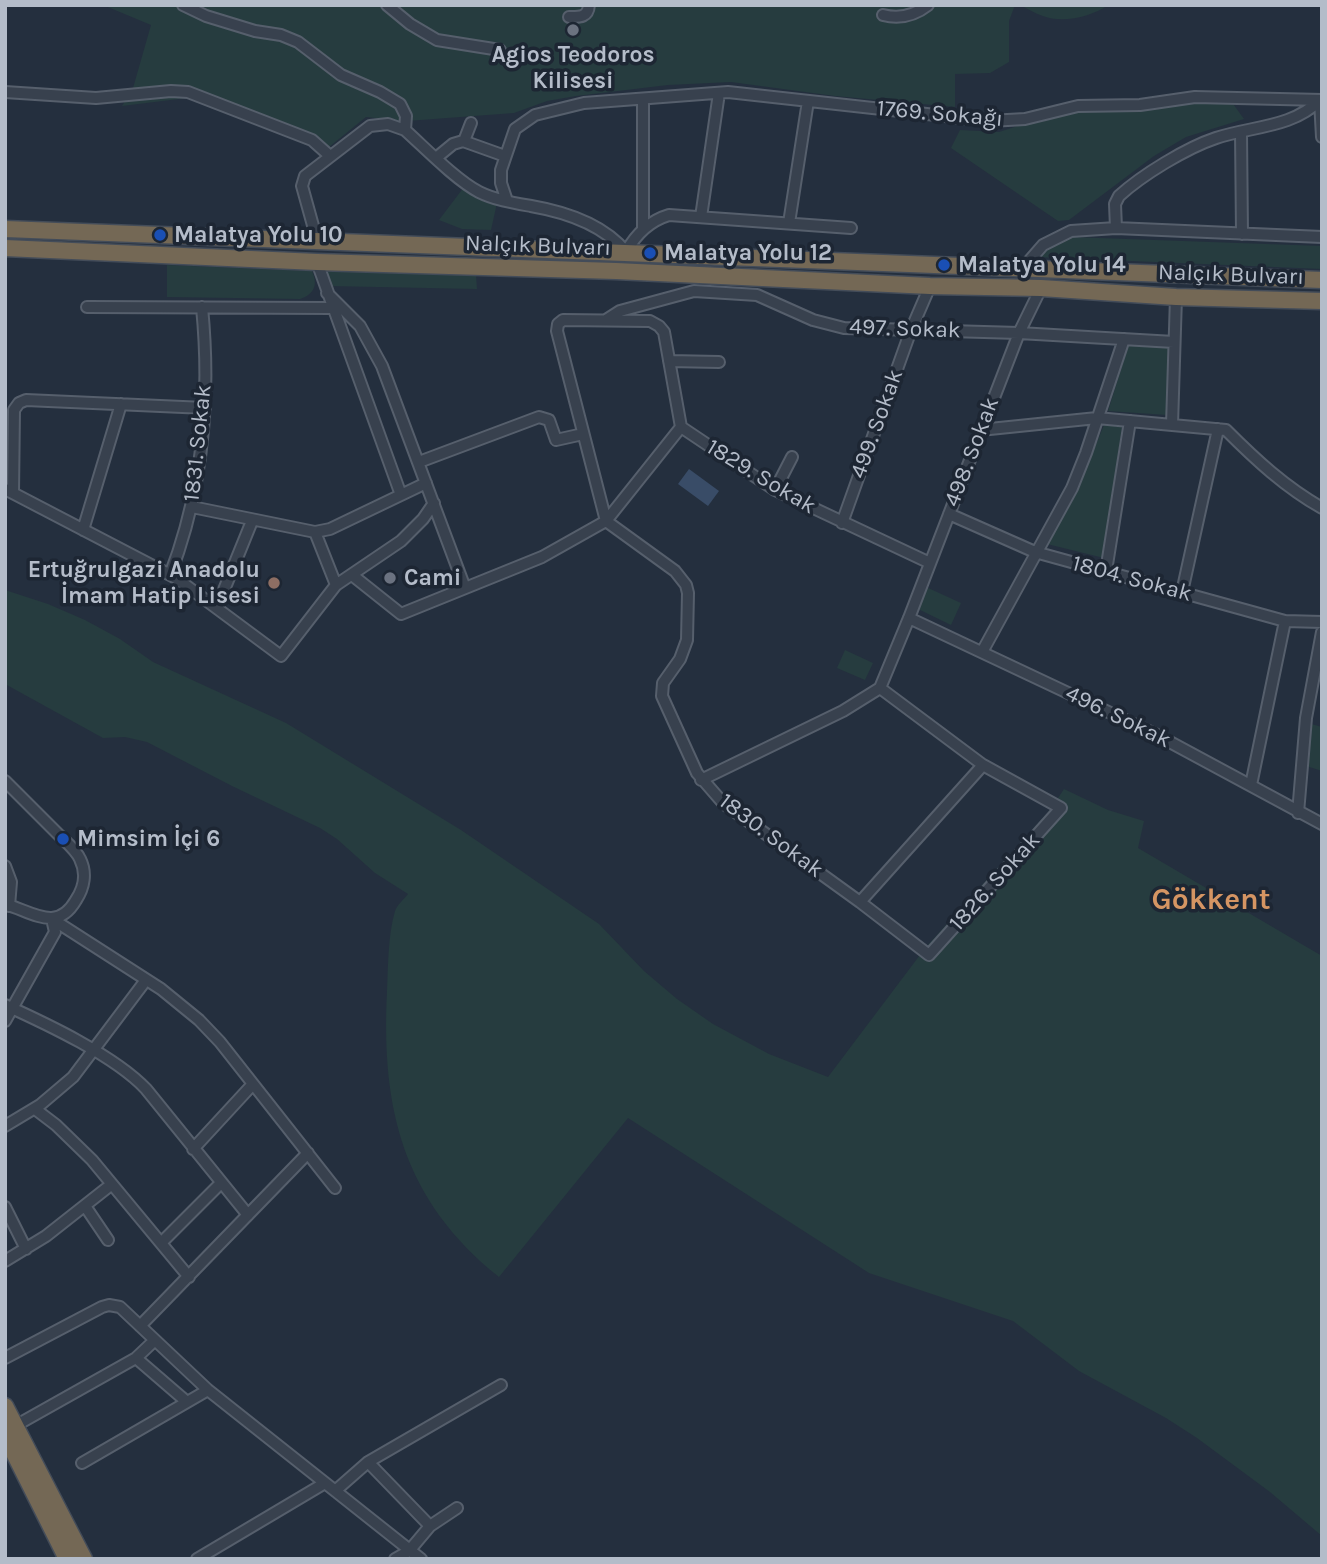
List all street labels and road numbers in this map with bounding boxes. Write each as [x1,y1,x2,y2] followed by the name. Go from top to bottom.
[876,95,1004,133] street label: 1769. Sokağı
[465,230,611,262] street label: Nalçık Bulvarı
[1158,259,1304,291] street label: Nalçık Bulvarı
[849,313,961,345] street label: 497. Sokak
[845,366,909,482] street label: 499. Sokak
[178,383,218,503] street label: 1831. Sokak
[939,393,1005,511] street label: 498. Sokak
[701,433,821,521] street label: 1829. Sokak
[1069,550,1195,608] street label: 1804. Sokak
[1061,680,1175,754] street label: 496. Sokak
[713,788,829,884] street label: 1830. Sokak
[944,827,1046,937] street label: 1826. Sokak

